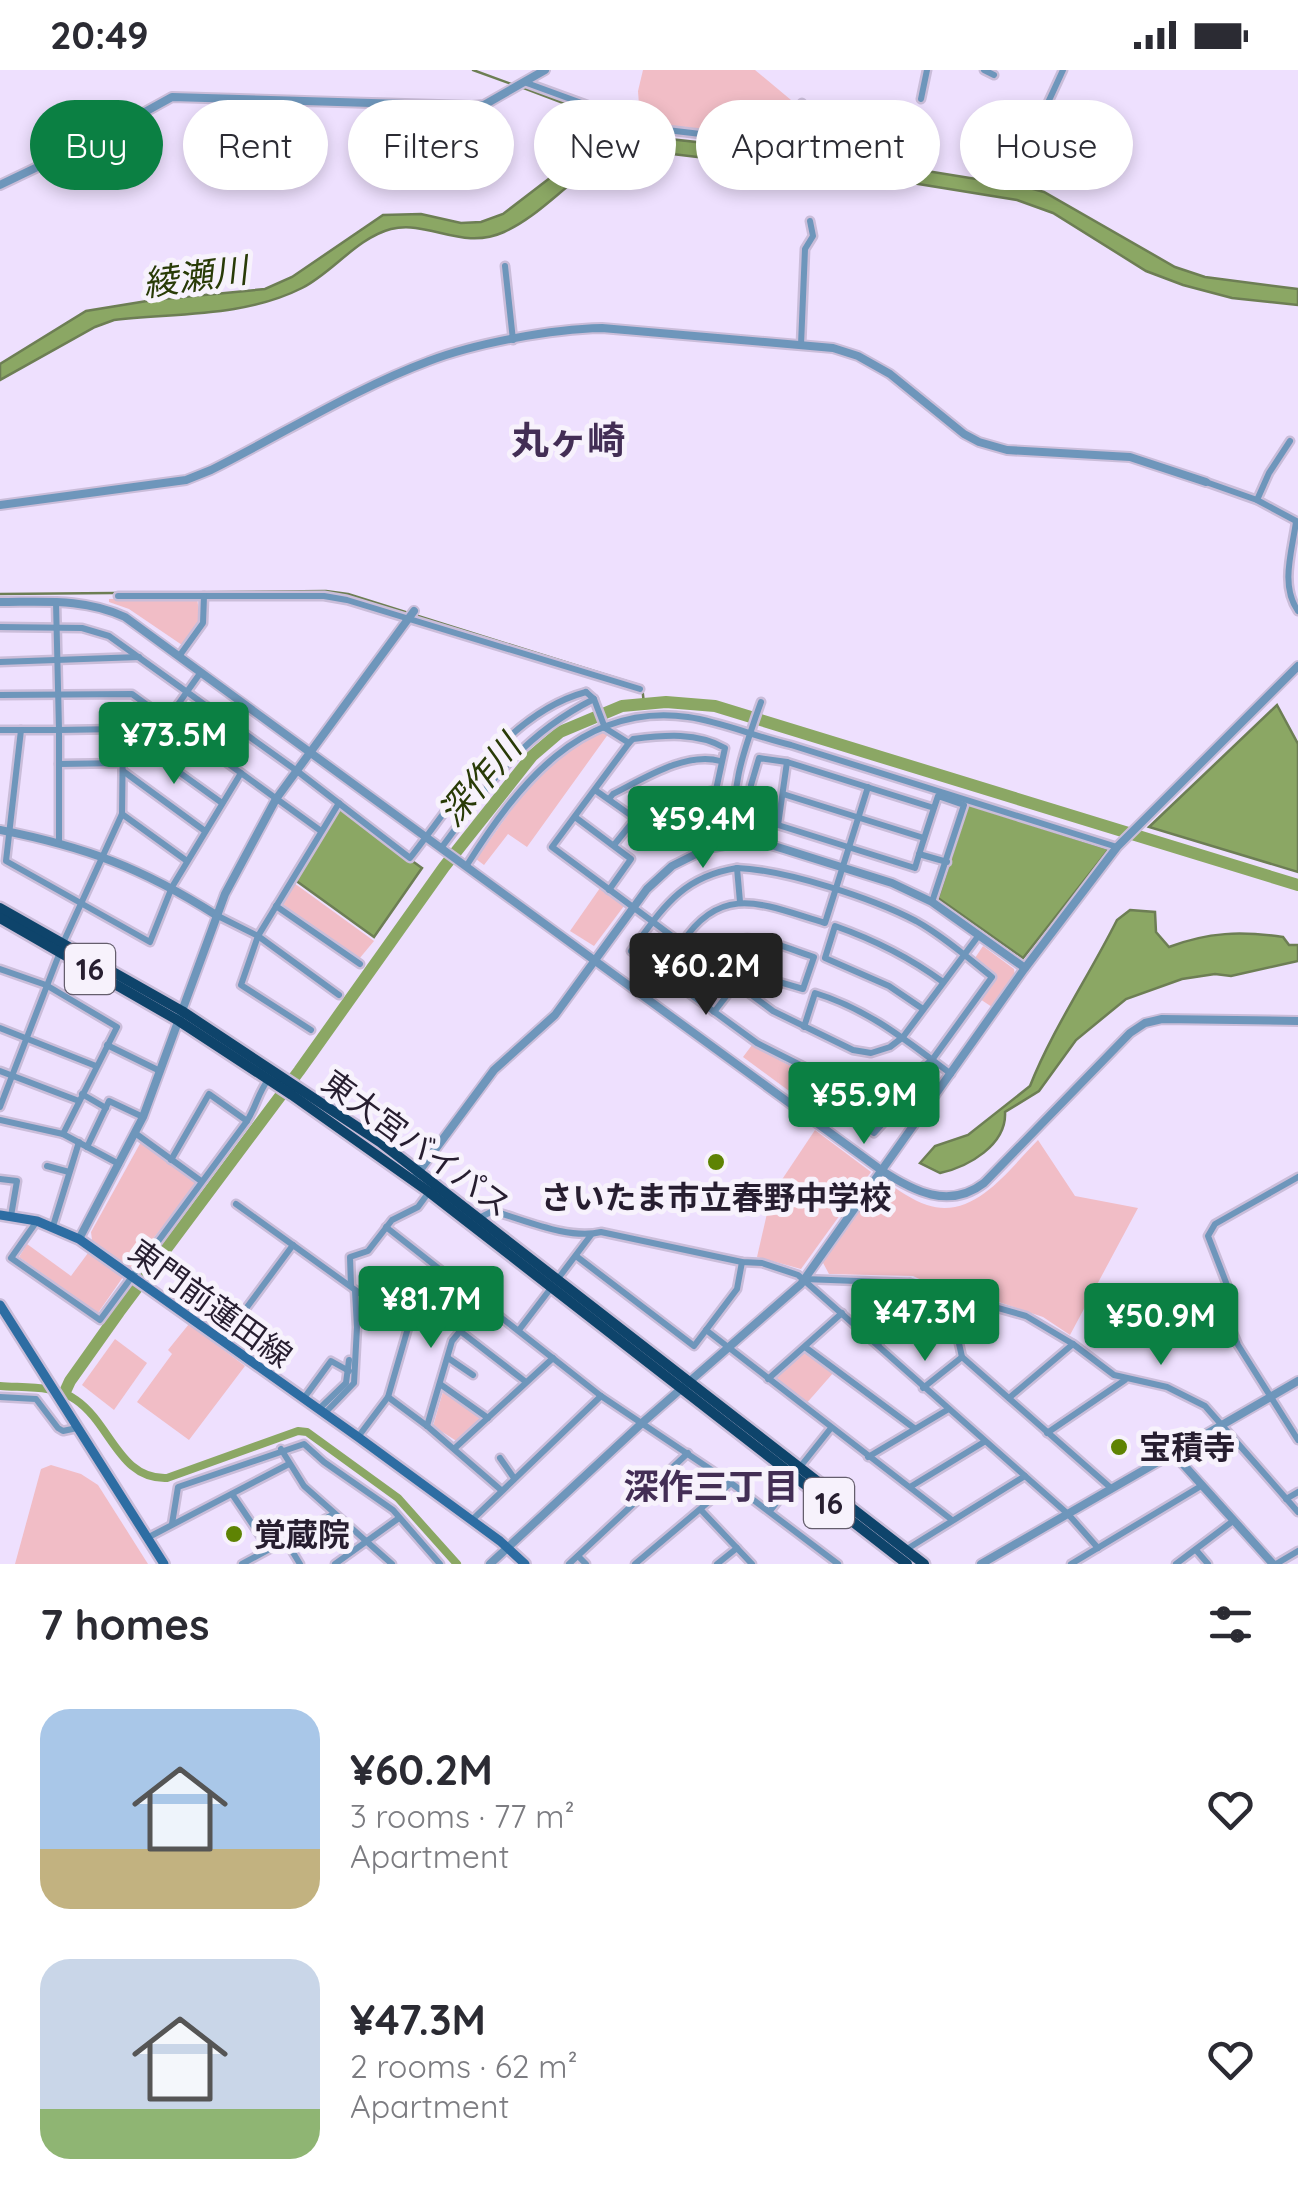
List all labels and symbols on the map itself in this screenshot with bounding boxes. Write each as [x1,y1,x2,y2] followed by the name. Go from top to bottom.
[140,246,254,305] water label: 綾瀬川
[511,416,625,464] district label: 丸ヶ崎
[93,702,255,787] pin: ¥73.5M
[428,723,532,834] water label: 深作川
[622,786,784,871] pin: ¥59.4M
[625,933,787,1018] pin: ¥60.2M
[65,944,115,994] road number: 16
[315,1061,519,1225] street label: 東大宮バイパス
[783,1062,945,1147] pin: ¥55.9M
[705,1151,727,1173] marker: さいたま市立春野中学校
[540,1177,892,1217] place label: さいたま市立春野中学校
[122,1230,300,1376] street label: 東門前蓮田線
[350,1266,512,1351] pin: ¥81.7M
[844,1279,1006,1364] pin: ¥47.3M
[1080,1283,1242,1368] pin: ¥50.9M
[1139,1427,1235,1467] place label: 宝積寺
[1108,1436,1130,1458] marker: 宝積寺
[623,1464,799,1508] district label: 深作三丁目
[804,1478,854,1528] road number: 16
[254,1514,350,1554] place label: 覚蔵院
[223,1523,245,1545] marker: 覚蔵院

